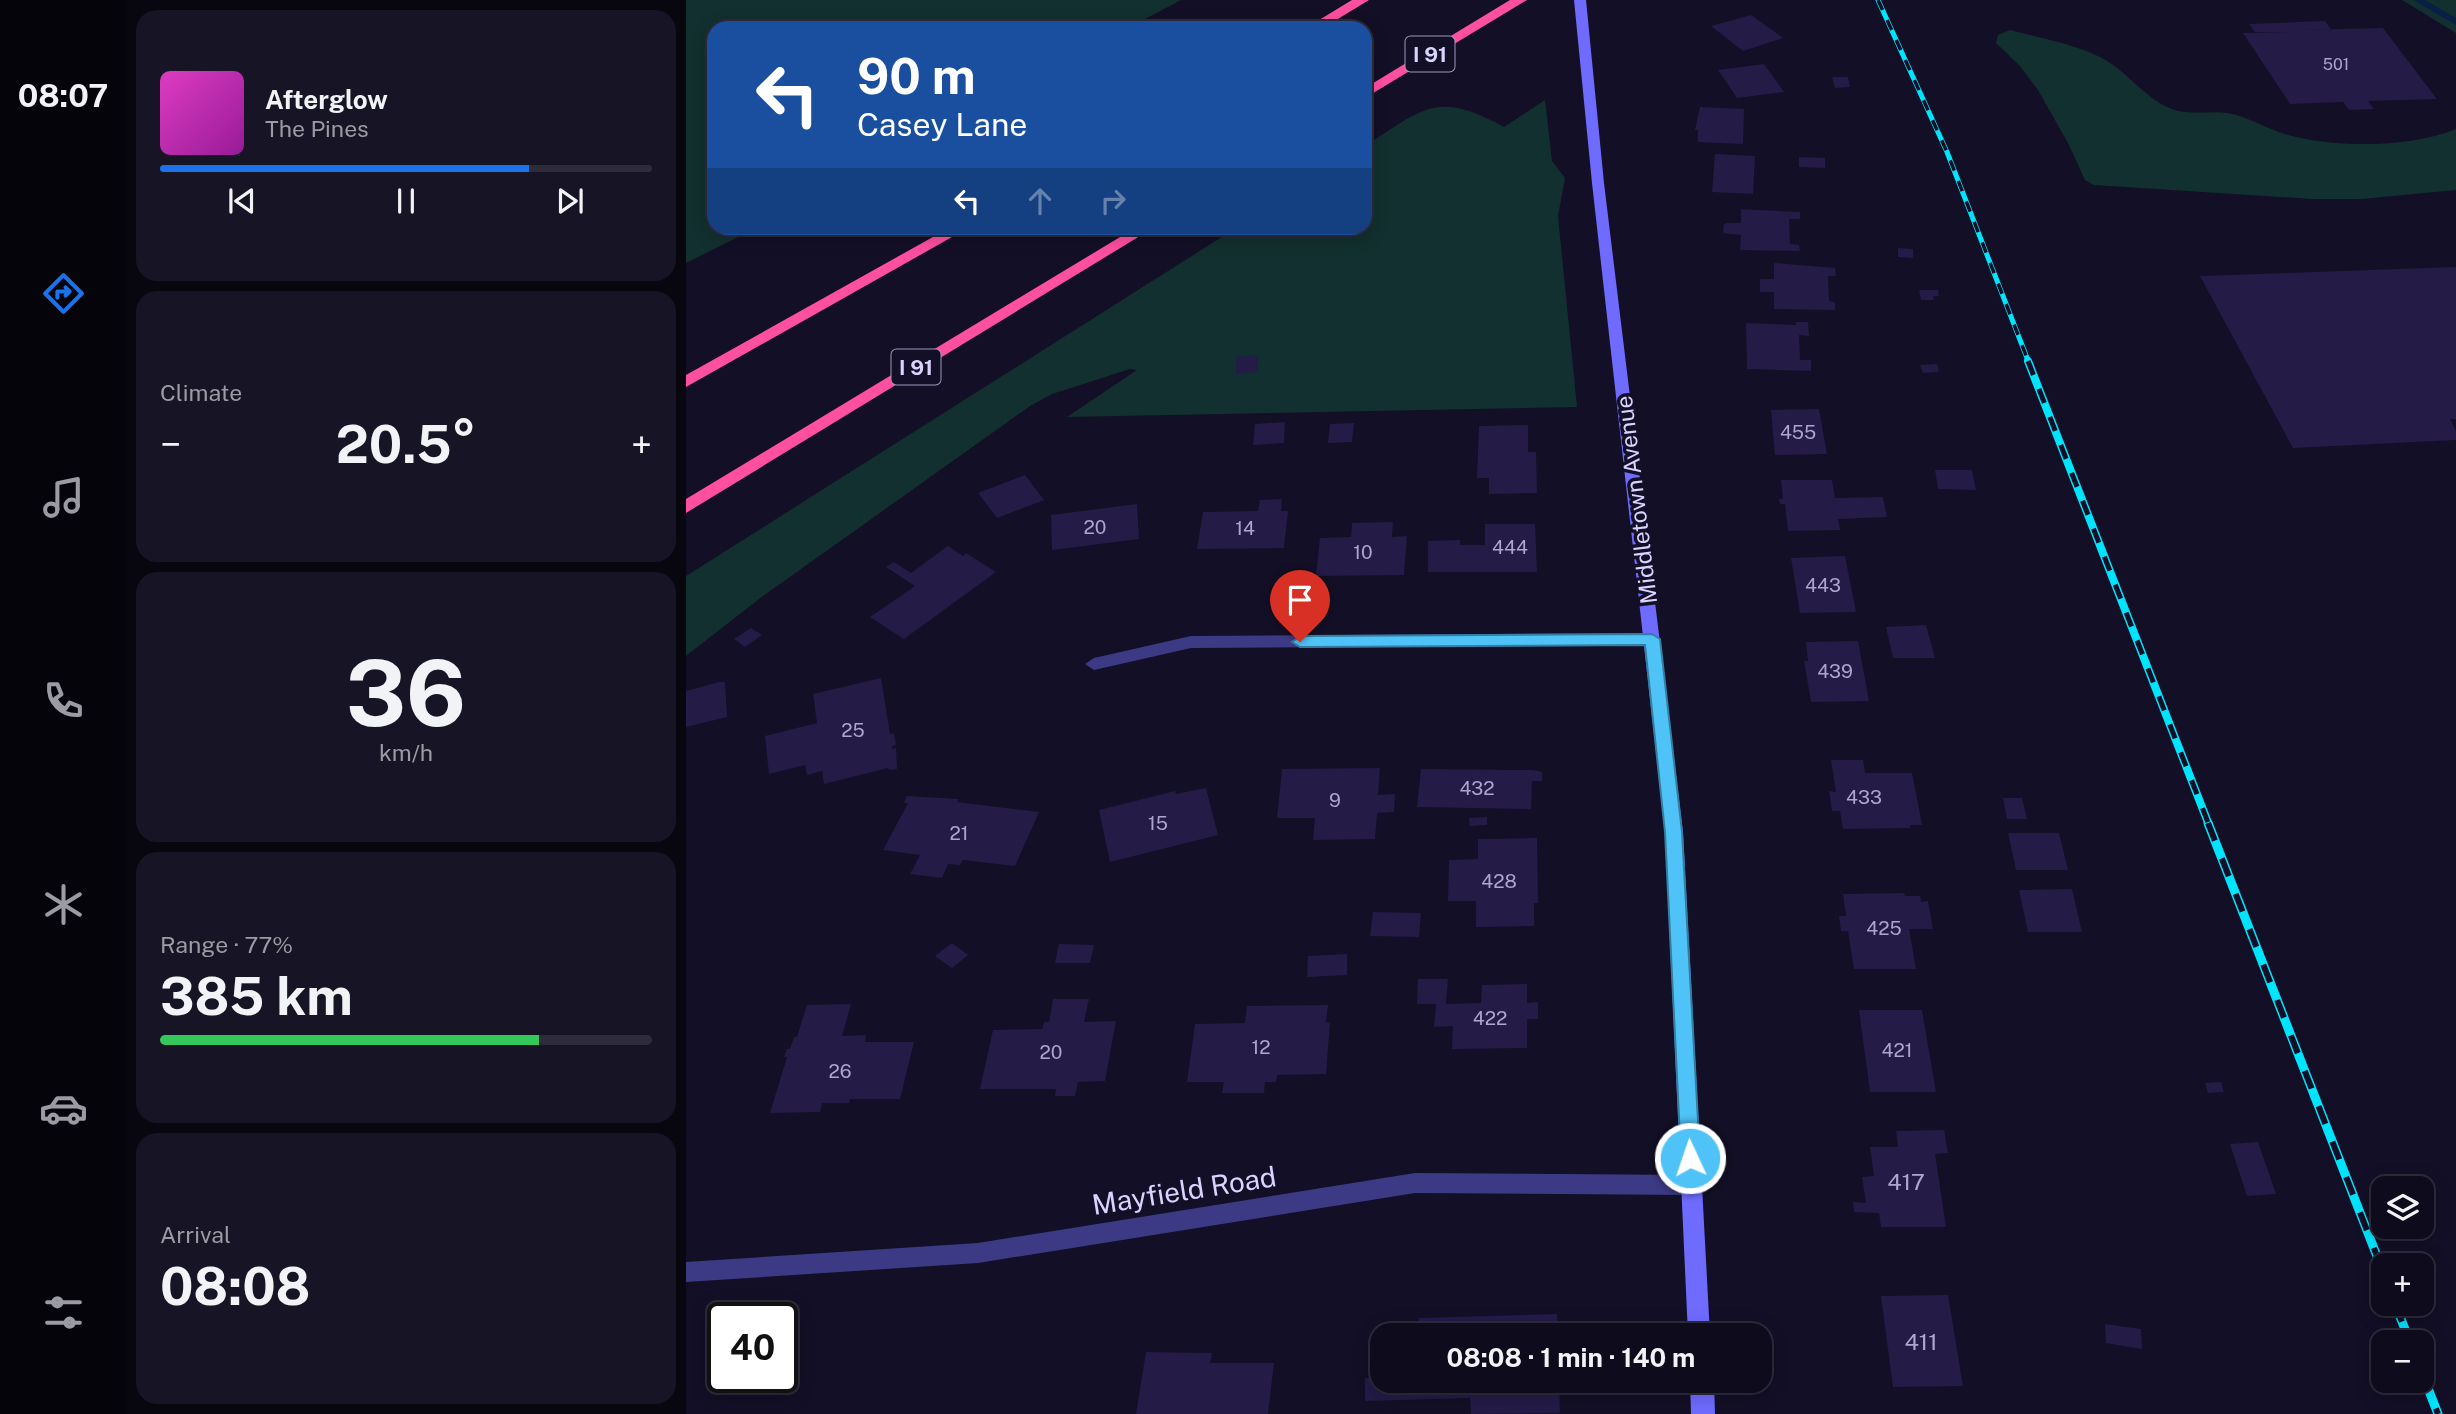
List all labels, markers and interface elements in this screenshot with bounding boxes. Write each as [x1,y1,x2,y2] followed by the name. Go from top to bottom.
[1406,36,1454,72] road number: I 91
[857,47,976,105] text: 90 m
[742,49,833,140] icon: left
[2323,55,2349,74] house number: 501
[18,77,108,114] text: 08:07
[265,84,388,115] text: Afterglow
[857,106,1027,143] text: Casey Lane
[265,115,369,142] text: The Pines
[223,182,261,220] icon: previous
[387,182,425,220] icon: pause
[551,182,589,220] icon: next
[948,182,986,220] icon: left
[1021,182,1059,220] icon: ahead
[1094,182,1132,220] icon: right
[39,269,88,318] icon: directions
[891,350,940,384] road number: I 91
[160,379,242,406] text: Climate
[1610,394,1662,606] street label: Middletown Avenue
[336,414,476,475] text: 20.5°
[1780,421,1816,443] house number: 455
[160,422,181,467] text: −
[631,422,652,467] text: +
[39,473,88,522] icon: music
[1084,516,1106,538] house number: 20
[1235,517,1255,539] house number: 14
[1492,536,1528,558] house number: 444
[1353,541,1373,563] house number: 10
[1270,570,1330,642] pin
[1805,574,1841,596] house number: 443
[1281,581,1319,619] icon: arrive
[346,640,466,746] text: 36
[1817,660,1853,682] house number: 439
[39,676,88,725] icon: phone
[841,719,865,741] house number: 25
[379,739,433,766] text: km/h
[1459,777,1495,799] house number: 432
[1846,786,1882,808] house number: 433
[1329,789,1341,811] house number: 9
[1148,812,1168,834] house number: 15
[949,822,969,844] house number: 21
[1481,870,1517,892] house number: 428
[39,880,88,929] icon: climate
[1866,917,1902,939] house number: 425
[160,931,293,958] text: Range · 77%
[160,966,353,1027] text: 385 km
[1473,1007,1507,1029] house number: 422
[1251,1036,1271,1058] house number: 12
[1882,1039,1913,1061] house number: 421
[1040,1041,1062,1063] house number: 20
[828,1060,852,1082] house number: 26
[39,1084,88,1133] icon: car
[1653,1121,1727,1195] position arrow
[1089,1159,1279,1221] street label: Mayfield Road
[1887,1168,1925,1195] house number: 417
[2371,1176,2434,1393] map controls
[2371,1176,2434,1239] button: layers
[160,1221,231,1248] text: Arrival
[2371,1253,2434,1316] button: +
[160,1256,311,1317] text: 08:08
[39,1288,88,1337] icon: filters
[707,1302,798,1393] speed limit sign: 40
[1904,1328,1938,1355] house number: 411
[2371,1330,2434,1393] button: −
[1447,1342,1695,1373] text: 08:08 · 1 min · 140 m

